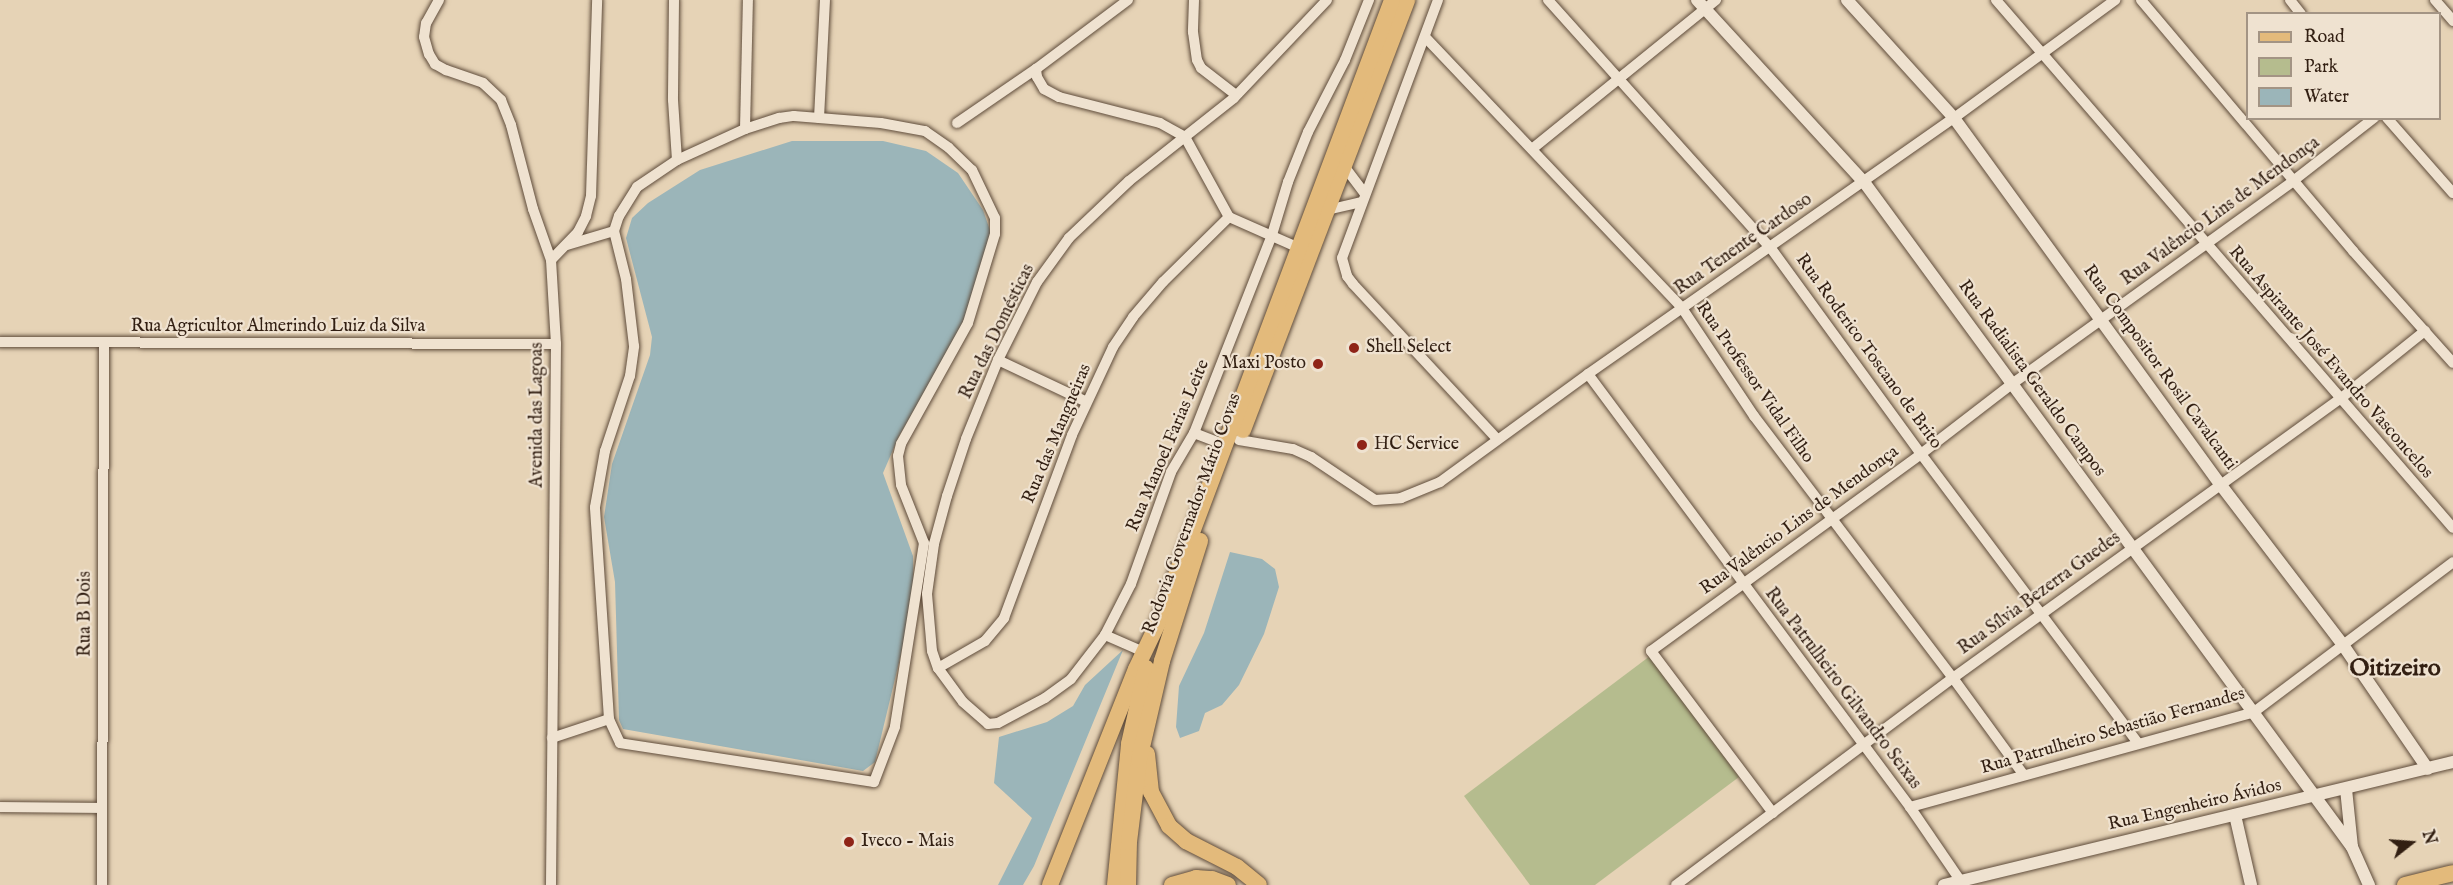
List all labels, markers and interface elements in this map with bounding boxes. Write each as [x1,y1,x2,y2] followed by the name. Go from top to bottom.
[2246,12,2441,120] legend
[2304,26,2345,49] text: Road
[2304,56,2338,79] text: Park
[2304,86,2349,109] text: Water
[2118,133,2324,291] street label: Rua Valêncio Lins de Mendonça
[1671,189,1817,301] street label: Rua Tenente Cardoso
[2223,242,2437,484] street label: Rua Aspirante José Evandro Vasconcelos
[1790,250,1946,454] street label: Rua Roderico Toscano de Brito
[956,261,1040,403] street label: Rua das Domésticas
[2077,261,2241,475] street label: Rua Compositor Rosil Cavalcanti
[1952,277,2110,481] street label: Rua Radialista Geraldo Campos
[1690,298,1818,468] street label: Rua Professor Vidal Filho
[131,316,425,338] street label: Rua Agricultor Almerindo Luiz da Silva
[1366,337,1451,359] place label: Shell Select
[1347,341,1361,355] marker: Shell Select
[527,342,549,488] street label: Avenida das Lagoas
[1222,353,1306,375] place label: Maxi Posto
[1123,357,1215,535] street label: Rua Manoel Farias Leite
[1311,357,1325,371] marker: Maxi Posto
[1019,361,1097,507] street label: Rua das Mangueiras
[1139,391,1247,637] street label: Rodovia Governador Mário Covas
[1374,434,1459,456] place label: HC Service
[1355,438,1369,452] marker: HC Service
[1697,442,1903,600] street label: Rua Valêncio Lins de Mendonça
[1954,528,2126,660] street label: Rua Sílvia Bezerra Guedes
[75,571,97,657] street label: Rua B Dois
[1759,584,1925,794] street label: Rua Patrulheiro Gilvandro Seixas
[2349,655,2441,683] district label: Oitizeiro
[1979,684,2247,780] street label: Rua Patrulheiro Sebastião Fernandes
[2106,776,2284,836] street label: Rua Engenheiro Ávidos
[2381,813,2441,873] north arrow
[2417,828,2440,847] text: N
[861,831,954,853] place label: Iveco - Mais
[842,835,856,849] marker: Iveco - Mais

